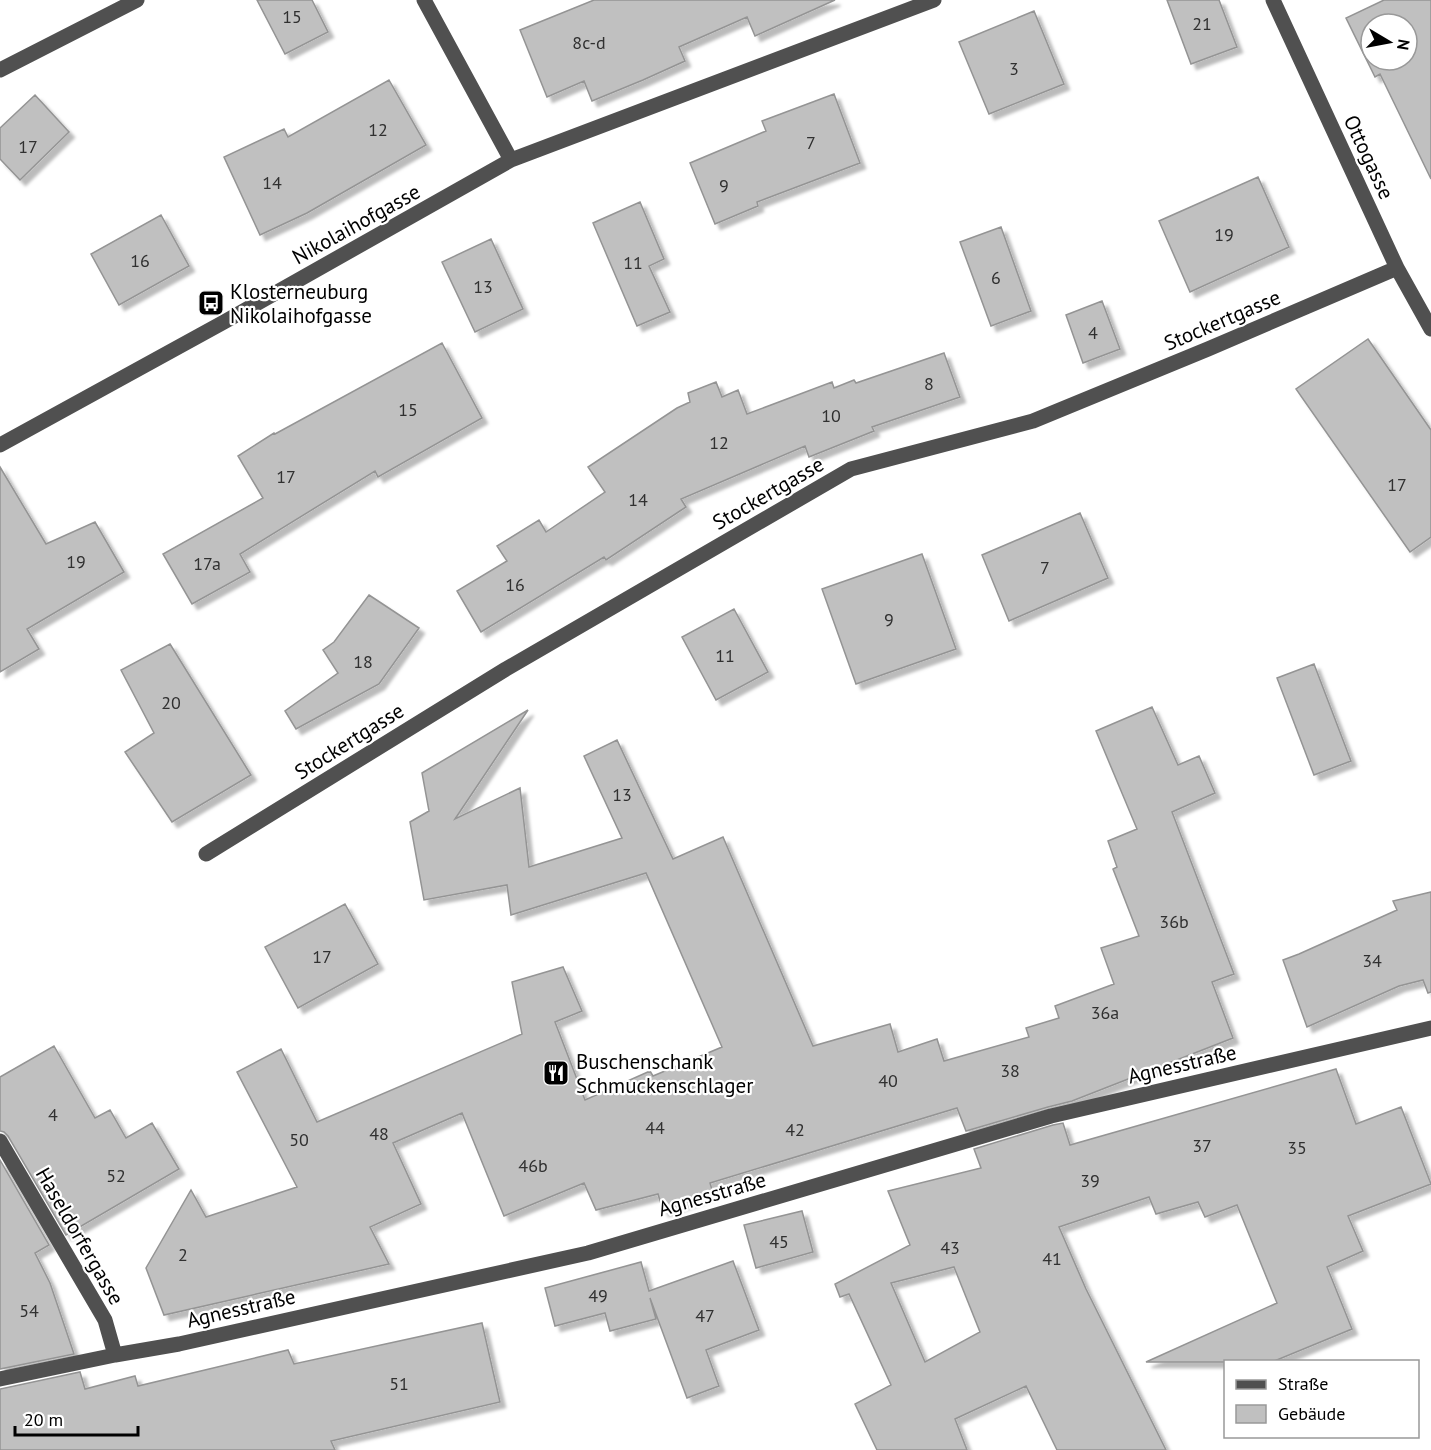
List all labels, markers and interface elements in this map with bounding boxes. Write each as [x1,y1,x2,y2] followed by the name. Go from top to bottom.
[282,5,302,28] house number: 15
[1192,12,1212,35] house number: 21
[1359,12,1419,72] north arrow
[572,31,606,54] house number: 8c-d
[1393,38,1415,52] text: N
[1009,57,1019,80] house number: 3
[1338,111,1400,203] street label: Ottogasse
[368,118,388,141] house number: 12
[806,131,816,154] house number: 7
[18,135,38,158] house number: 17
[262,171,282,194] house number: 14
[719,174,729,197] house number: 9
[287,178,425,270] street label: Nikolaihofgasse
[1214,223,1234,246] house number: 19
[130,249,150,272] house number: 16
[623,251,643,274] house number: 11
[991,266,1001,289] house number: 6
[473,275,493,298] house number: 13
[230,278,372,329] place label: Klosterneuburg Nikolaihofgasse
[1160,283,1284,357] street label: Stockertgasse
[196,288,226,318] bus stop icon: Klosterneuburg Nikolaihofgasse
[1088,321,1098,344] house number: 4
[924,372,934,395] house number: 8
[398,398,418,421] house number: 15
[821,404,841,427] house number: 10
[709,431,729,454] house number: 12
[708,450,828,536] street label: Stockertgasse
[276,465,296,488] house number: 17
[1387,473,1407,496] house number: 17
[628,488,648,511] house number: 14
[66,550,86,573] house number: 19
[193,552,221,575] house number: 17a
[1040,556,1050,579] house number: 7
[505,573,525,596] house number: 16
[884,608,894,631] house number: 9
[715,644,735,667] house number: 11
[353,650,373,673] house number: 18
[161,691,181,714] house number: 20
[289,697,409,785] street label: Stockertgasse
[612,783,632,806] house number: 13
[1159,910,1189,933] house number: 36b
[312,945,332,968] house number: 17
[1362,949,1382,972] house number: 34
[1091,1001,1119,1024] house number: 36a
[1125,1038,1239,1090] street label: Agnesstraße
[576,1048,753,1099] place label: Buschenschank Schmuckenschlager
[541,1058,571,1088] restaurant icon: Buschenschank Schmuckenschlager
[1000,1059,1020,1082] house number: 38
[878,1069,898,1092] house number: 40
[48,1103,58,1126] house number: 4
[645,1116,665,1139] house number: 44
[785,1118,805,1141] house number: 42
[369,1122,389,1145] house number: 48
[289,1128,309,1151] house number: 50
[1192,1134,1212,1157] house number: 37
[1287,1136,1307,1159] house number: 35
[518,1154,548,1177] house number: 46b
[30,1162,130,1310] street label: Haseldorfergasse
[106,1164,126,1187] house number: 52
[655,1166,769,1222] street label: Agnesstraße
[1080,1169,1100,1192] house number: 39
[769,1230,789,1253] house number: 45
[940,1236,960,1259] house number: 43
[178,1243,188,1266] house number: 2
[1042,1247,1062,1270] house number: 41
[184,1282,298,1334] street label: Agnesstraße
[588,1284,608,1307] house number: 49
[19,1299,39,1322] house number: 54
[695,1304,715,1327] house number: 47
[1224,1360,1419,1438] legend
[389,1372,409,1395] house number: 51
[1278,1372,1329,1395] text: Straße
[15,1399,138,1437] scale bar
[1278,1402,1345,1425] text: Gebäude
[24,1408,63,1431] text: 20 m

